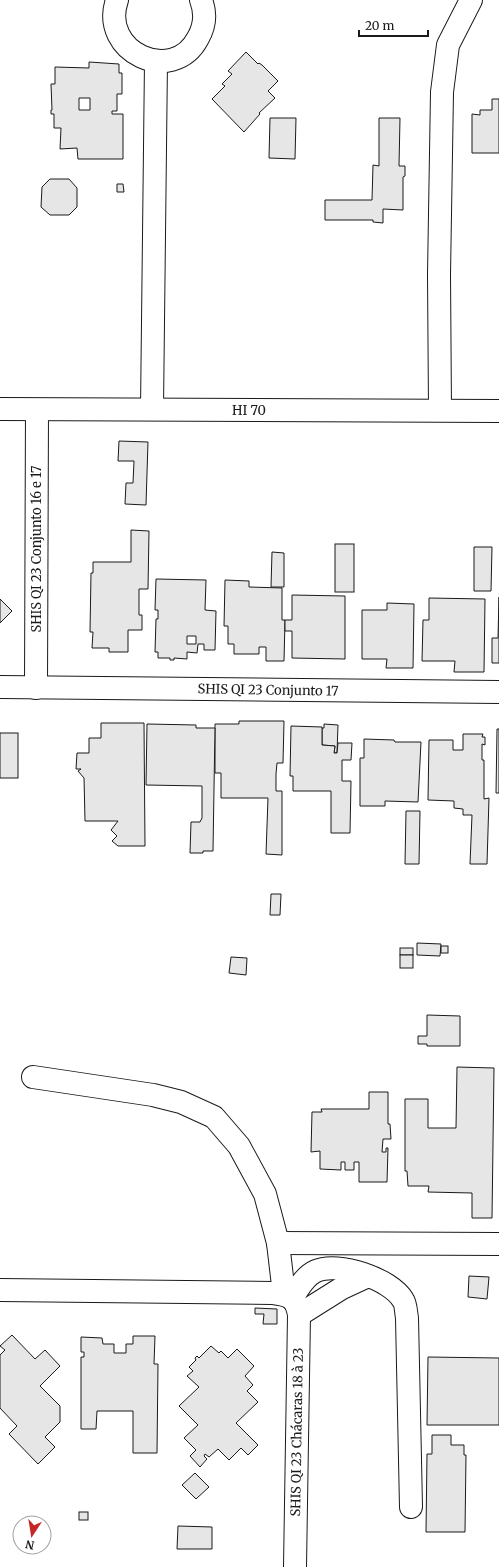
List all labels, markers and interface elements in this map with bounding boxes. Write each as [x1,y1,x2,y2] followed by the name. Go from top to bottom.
[359,12,428,38] scale bar
[365,18,394,33] text: 20 m
[232,402,266,419] street label: HI 70
[28,465,45,632] street label: SHIS QI 23 Conjunto 16 e 17
[197,680,339,700] street label: SHIS QI 23 Conjunto 17
[287,1347,307,1517] street label: SHIS QI 23 Chácaras 18 à 23
[12,1515,52,1555] north arrow
[24,1537,36,1553] text: N

